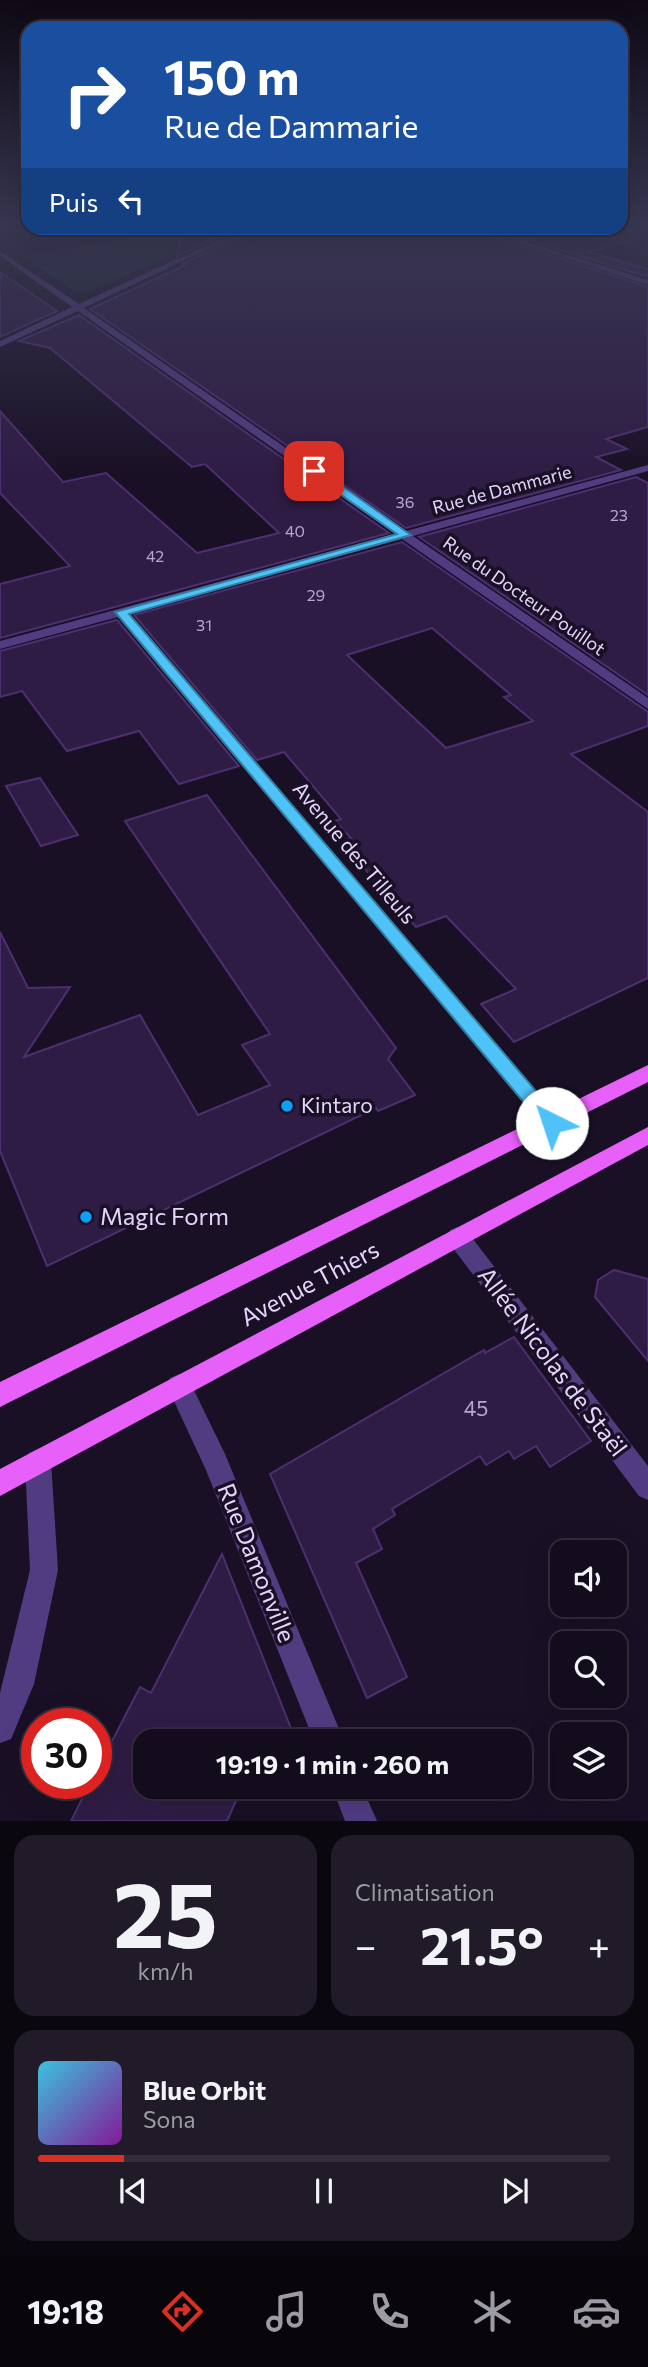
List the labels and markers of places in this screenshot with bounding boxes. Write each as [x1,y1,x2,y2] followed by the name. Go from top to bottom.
[284,441,344,501] pin
[301,1092,373,1117] place label: Kintaro
[279,1098,295,1114] marker: Kintaro
[100,1201,229,1230] place label: Magic Form
[78,1209,94,1225] marker: Magic Form

